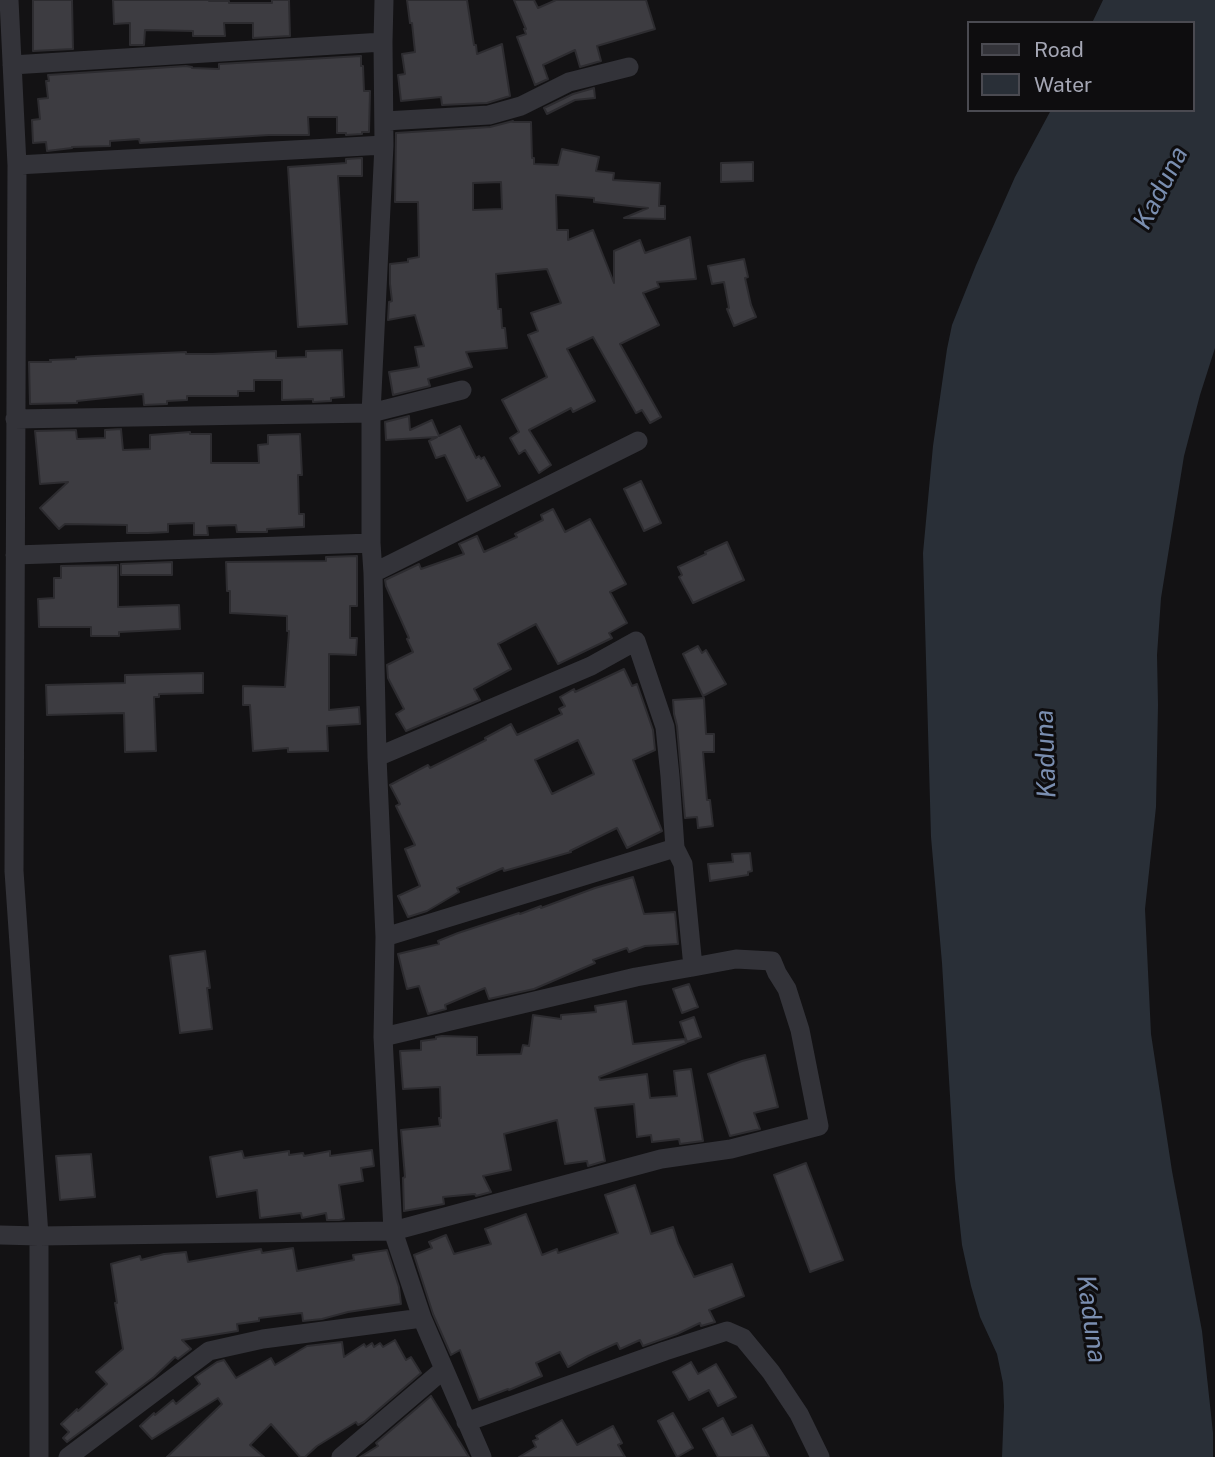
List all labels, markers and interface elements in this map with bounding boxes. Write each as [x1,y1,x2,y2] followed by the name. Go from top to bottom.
[967,21,1194,112] legend
[1034,37,1084,62] text: Road
[1034,72,1092,97] text: Water
[1127,141,1195,235] water label: Kaduna
[1029,709,1063,799] water label: Kaduna
[1069,1273,1113,1365] water label: Kaduna

